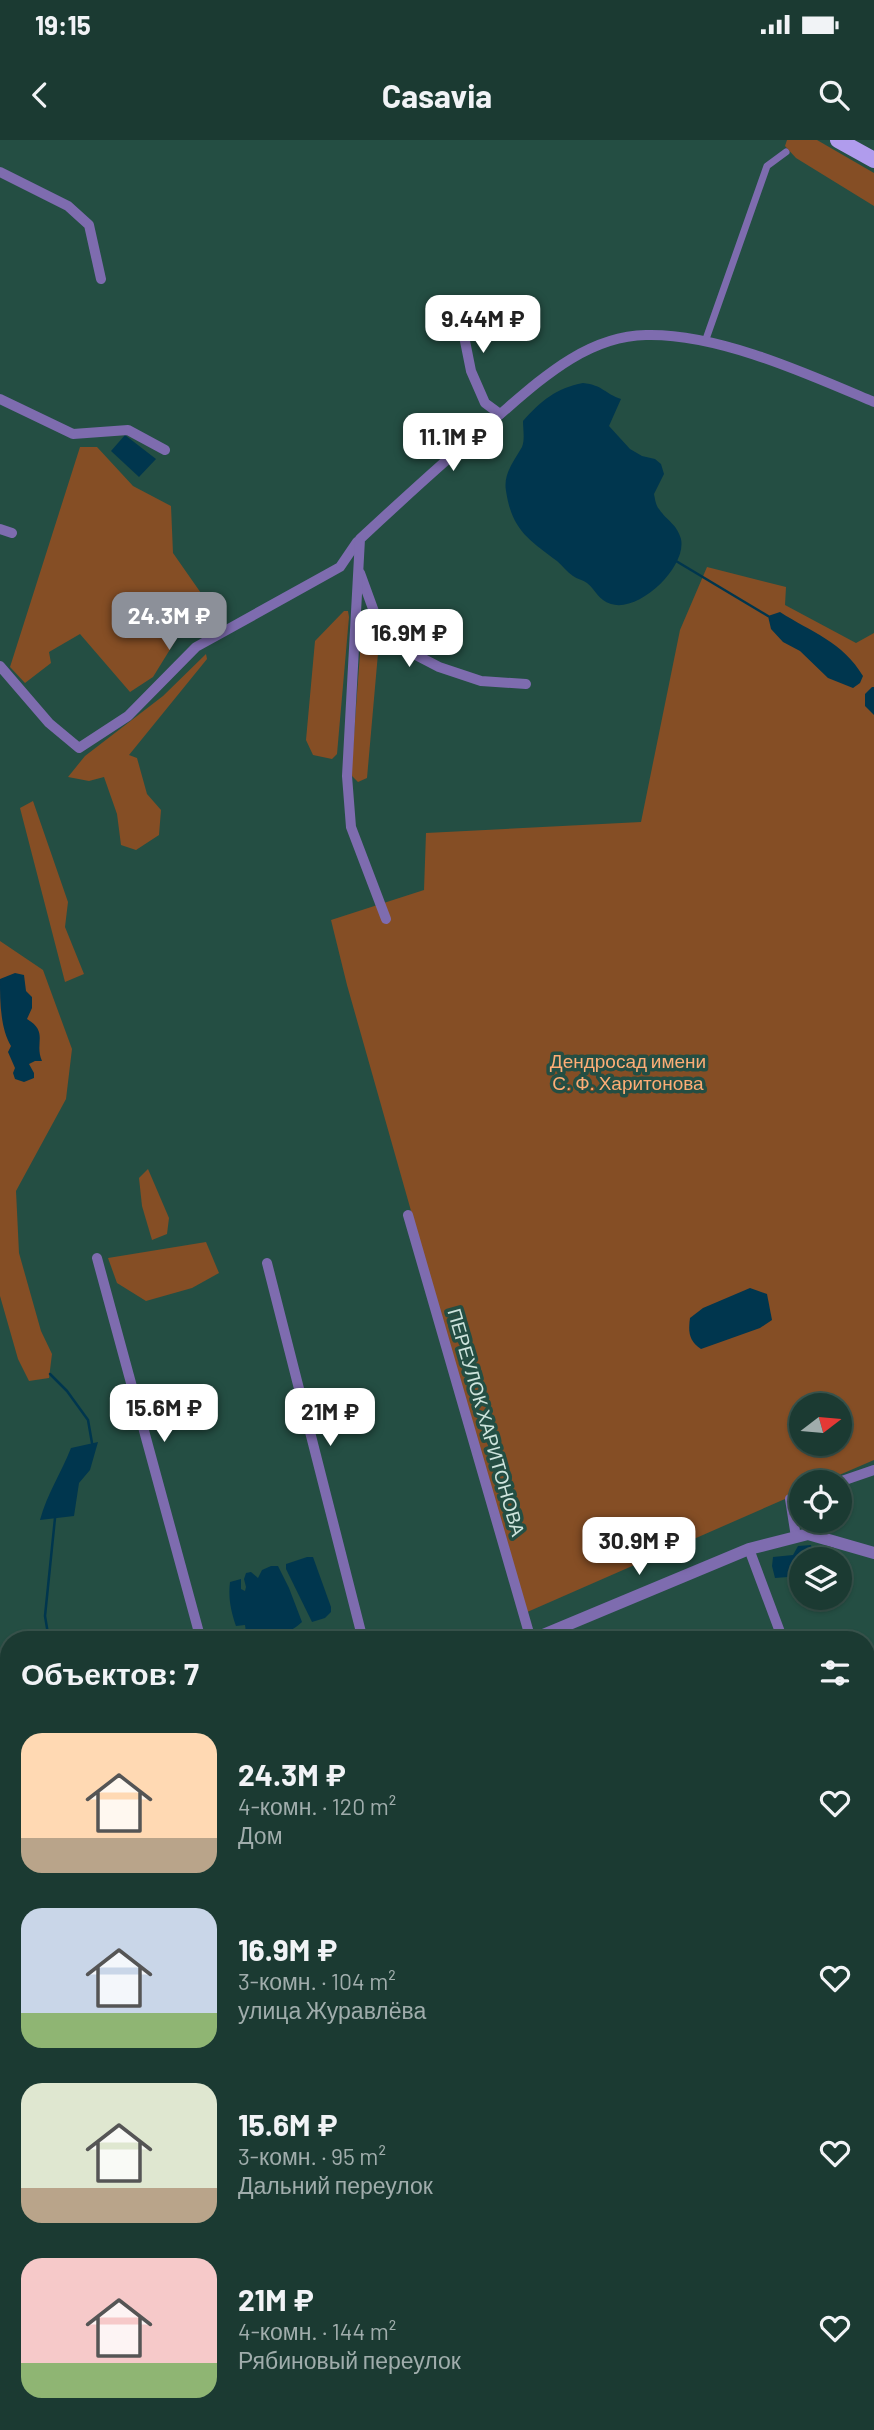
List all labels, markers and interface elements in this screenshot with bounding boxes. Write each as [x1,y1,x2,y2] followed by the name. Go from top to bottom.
[35,9,91,40] text: 19:15
[21,76,59,114] icon: back
[382,76,492,114] text: Casavia
[815,76,853,114] icon: search
[418,296,548,355] pin: 9.44M ₽
[441,304,525,332] text: 9.44M ₽
[388,414,518,473] pin: 11.1M ₽
[419,422,487,450] text: 11.1M ₽
[104,592,234,652] pin: 24.3M ₽
[128,601,210,629] text: 24.3M ₽
[344,610,474,669] pin: 16.9M ₽
[371,618,447,646] text: 16.9M ₽
[550,1049,706,1094] park label: Дендросад имени С. Ф. Харитонова
[443,1306,531,1539] street label: ПЕРЕУЛОК ХАРИТОНОВА
[99,1384,229,1444] pin: 15.6M ₽
[281,1388,379,1448] pin: 21M ₽
[126,1393,202,1421] text: 15.6M ₽
[789,1393,852,1456] north arrow
[789,1393,852,1610] map controls
[301,1397,359,1425] text: 21M ₽
[789,1470,852,1533] button: locate
[574,1518,704,1577] pin: 30.9M ₽
[598,1526,680,1554] text: 30.9M ₽
[789,1547,852,1610] button: layers
[816,1654,854,1692] icon: filters
[21,1655,199,1691] text: Объектов: 7
[238,1756,346,1792] text: 24.3M ₽
[77,1761,161,1845] icon: home
[816,1784,854,1822] icon: heart
[238,1792,396,1820] text: 4-комн. · 120 m²
[238,1821,282,1849] text: Дом
[238,1931,337,1967] text: 16.9M ₽
[77,1936,161,2020] icon: home
[816,1959,854,1997] icon: heart
[238,1967,396,1995] text: 3-комн. · 104 m²
[238,1996,426,2024] text: улица Журавлёва
[238,2106,337,2142] text: 15.6M ₽
[77,2111,161,2195] icon: home
[816,2134,854,2172] icon: heart
[238,2142,386,2170] text: 3-комн. · 95 m²
[238,2171,433,2199] text: Дальний переулок
[238,2281,314,2317] text: 21M ₽
[77,2286,161,2370] icon: home
[816,2309,854,2347] icon: heart
[238,2317,396,2345] text: 4-комн. · 144 m²
[238,2346,461,2374] text: Рябиновый переулок

